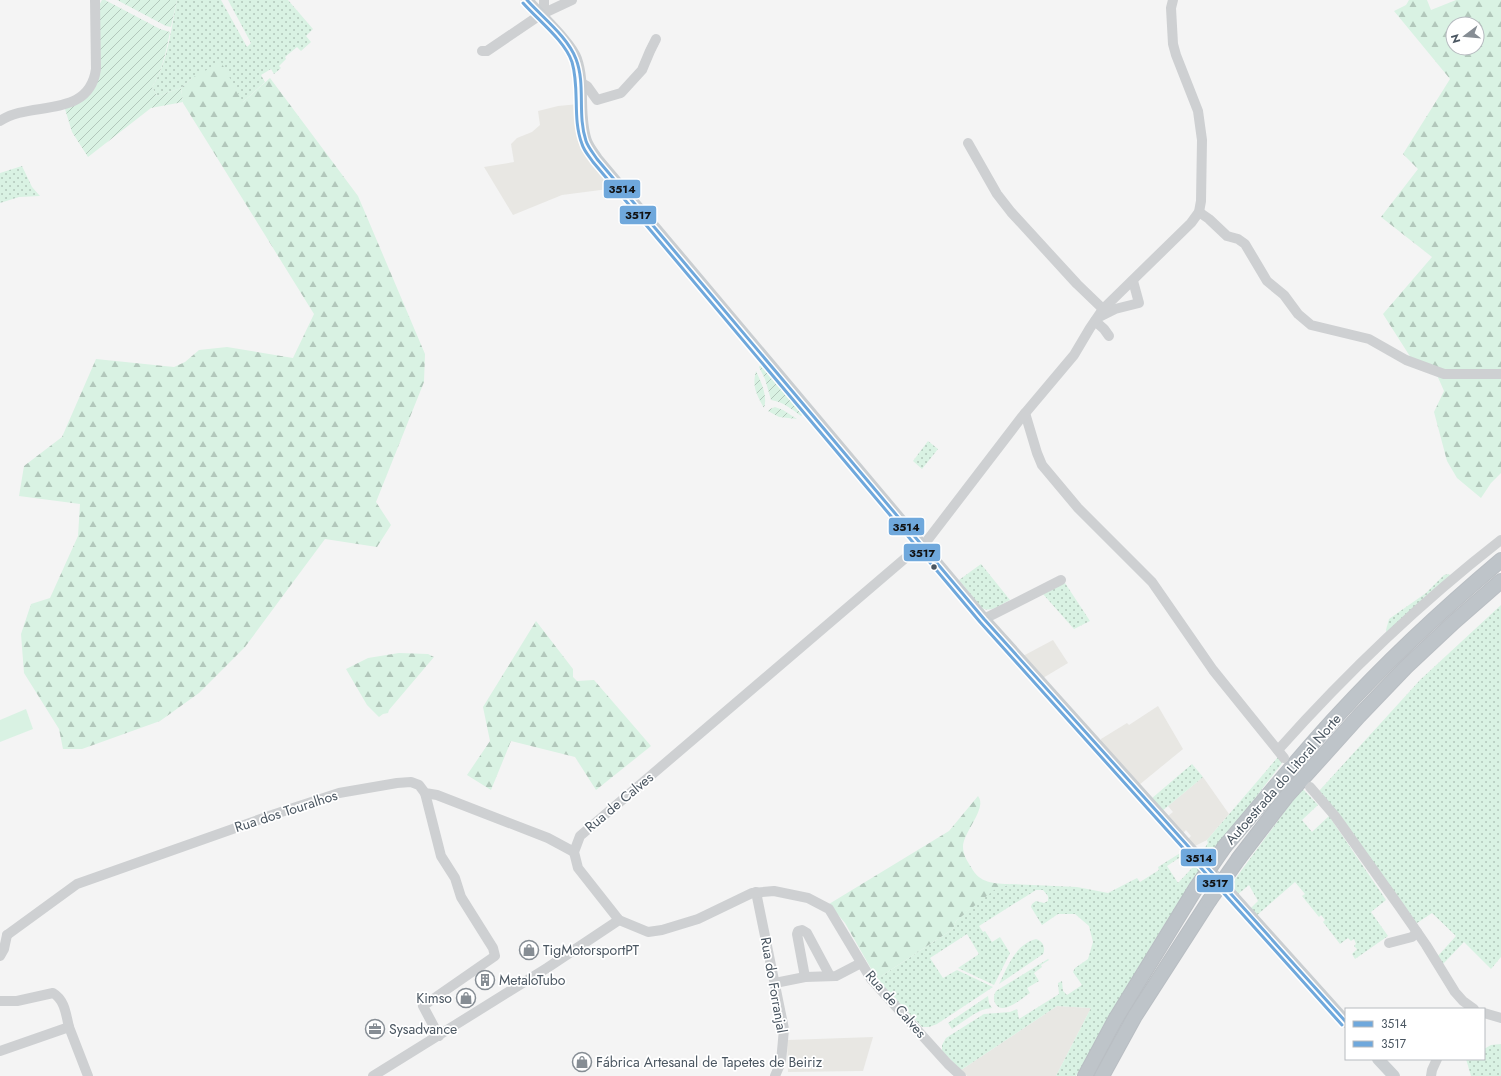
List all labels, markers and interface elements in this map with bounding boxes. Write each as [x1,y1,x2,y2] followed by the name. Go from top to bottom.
[1445,16,1485,56] north arrow
[1446,32,1464,45] text: N
[603,179,641,199] line badge: 3514
[608,181,636,197] text: 3514
[619,205,657,225] line badge: 3517
[625,207,651,223] text: 3517
[888,517,925,536] line badge: 3514
[892,519,920,535] text: 3514
[903,543,941,562] line badge: 3517
[909,545,935,561] text: 3517
[929,562,939,572] unlabelled marker
[1220,709,1346,849] street label: Autoestrada do Litoral Norte
[580,767,658,837] street label: Rua de Calves
[232,785,340,837] street label: Rua dos Touralhos
[1180,848,1217,867] line badge: 3514
[1185,850,1213,866] text: 3514
[1196,874,1234,893] line badge: 3517
[1202,875,1228,891] text: 3517
[756,935,792,1035] street label: Rua do Forranjal
[518,939,540,961] shop icon: TigMotorsportPT
[543,940,640,960] place label: TigMotorsportPT
[861,966,931,1042] street label: Rua de Calves
[474,969,496,991] building icon: MetaloTubo
[499,970,566,990] place label: MetaloTubo
[455,987,477,1009] shop icon: Kimso
[416,988,452,1008] place label: Kimso
[1345,1008,1485,1060] legend
[1381,1015,1407,1033] text: 3514
[364,1018,386,1040] office icon: Sysadvance
[389,1019,457,1039] place label: Sysadvance
[1381,1035,1407,1053] text: 3517
[571,1051,593,1073] shop icon: Fábrica Artesanal de Tapetes de Beiriz
[596,1052,823,1072] place label: Fábrica Artesanal de Tapetes de Beiriz

